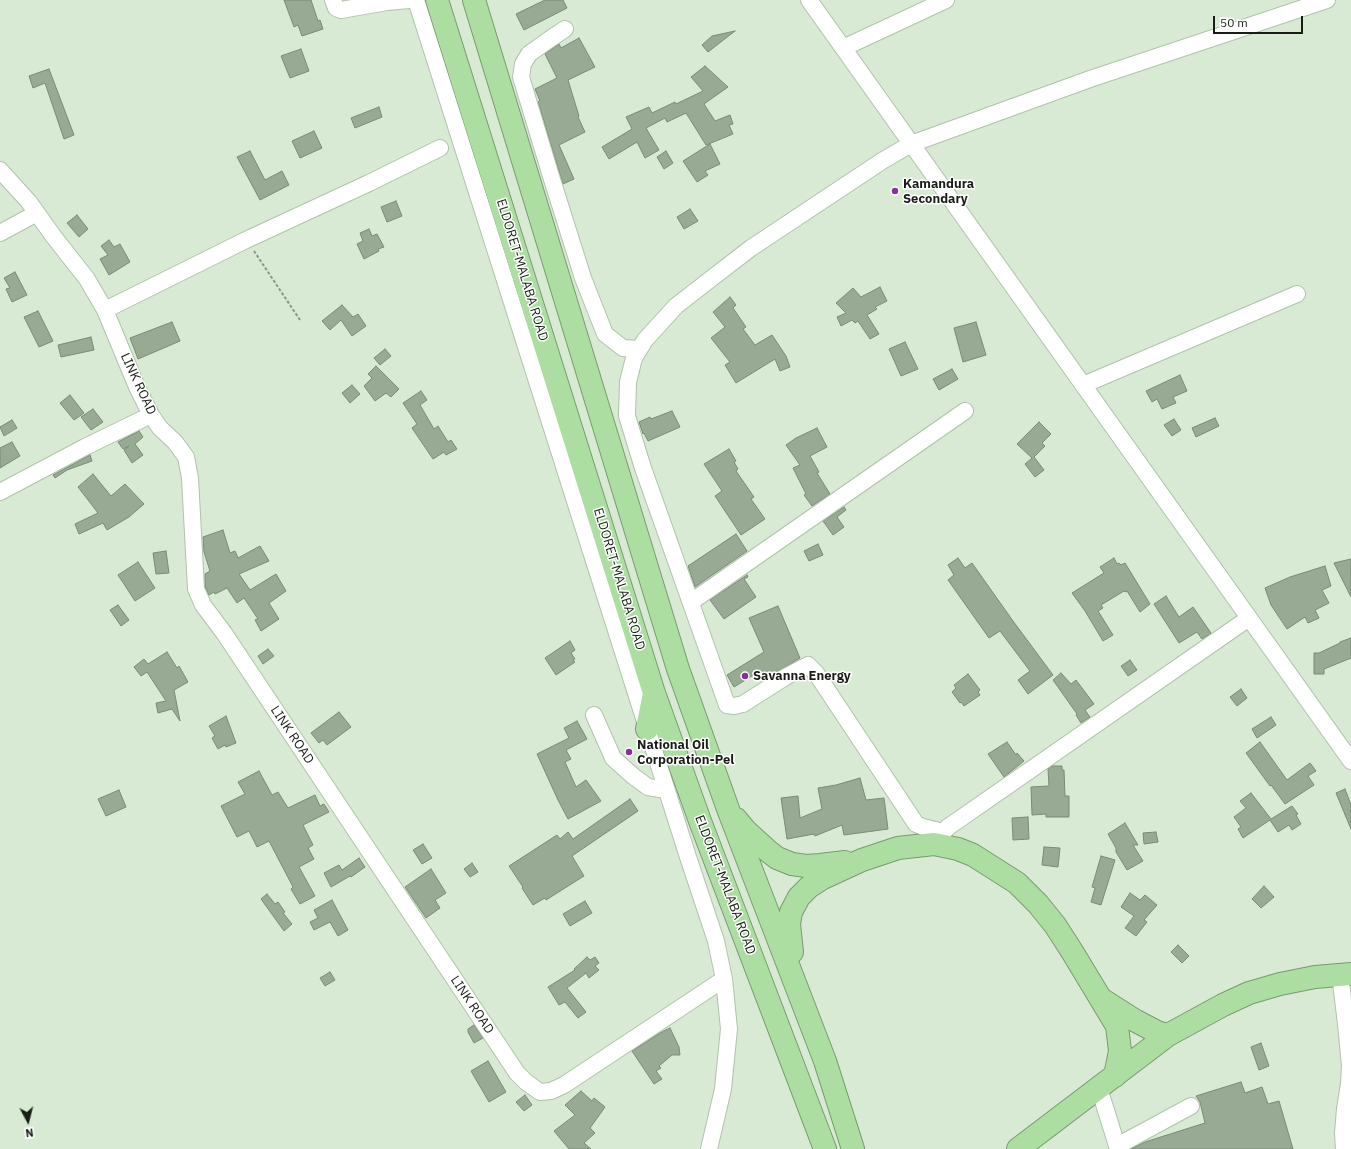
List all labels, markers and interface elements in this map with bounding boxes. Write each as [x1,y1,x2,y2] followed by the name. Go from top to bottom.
[1215,8,1305,34] scale bar
[1220,15,1248,30] text: 50 m
[903,176,974,207] place label: Kamandura Secondary
[890,186,900,196] marker: Kamandura Secondary
[493,197,551,343] street label: ELDORET-MALABA ROAD
[117,351,159,417] street label: LINK ROAD
[590,506,648,652] street label: ELDORET-MALABA ROAD
[753,668,851,684] place label: Savanna Energy
[740,671,750,681] marker: Savanna Energy
[267,703,317,767] street label: LINK ROAD
[637,737,734,768] place label: National Oil Corporation-Pel
[624,747,634,757] marker: National Oil Corporation-Pel
[691,813,759,957] street label: ELDORET-MALABA ROAD
[447,973,497,1037] street label: LINK ROAD
[8,1101,48,1141] north arrow
[25,1125,34,1140] text: N

